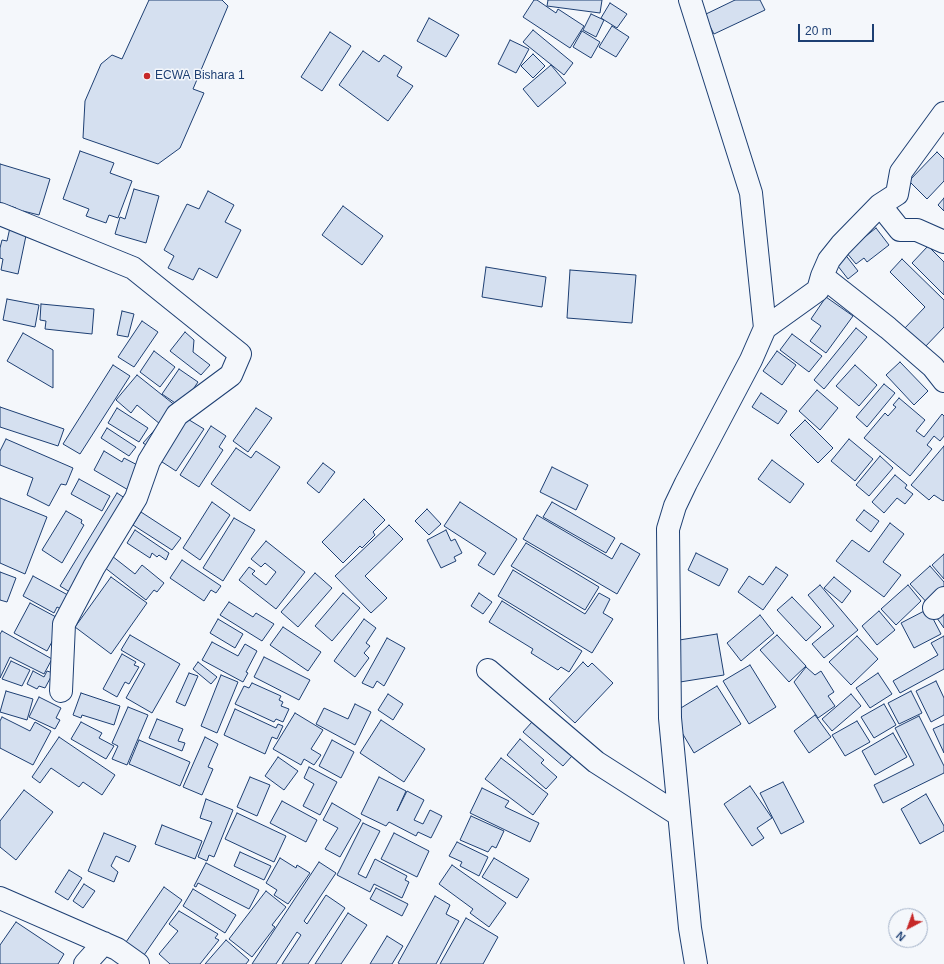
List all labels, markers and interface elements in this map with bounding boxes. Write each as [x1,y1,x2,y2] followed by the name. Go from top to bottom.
[800,16,876,42] scale bar
[805,24,832,38] text: 20 m
[155,69,245,83] place label: ECWA Bishara 1
[142,71,152,81] marker: ECWA Bishara 1
[888,908,928,948] north arrow
[894,929,908,943] text: N

